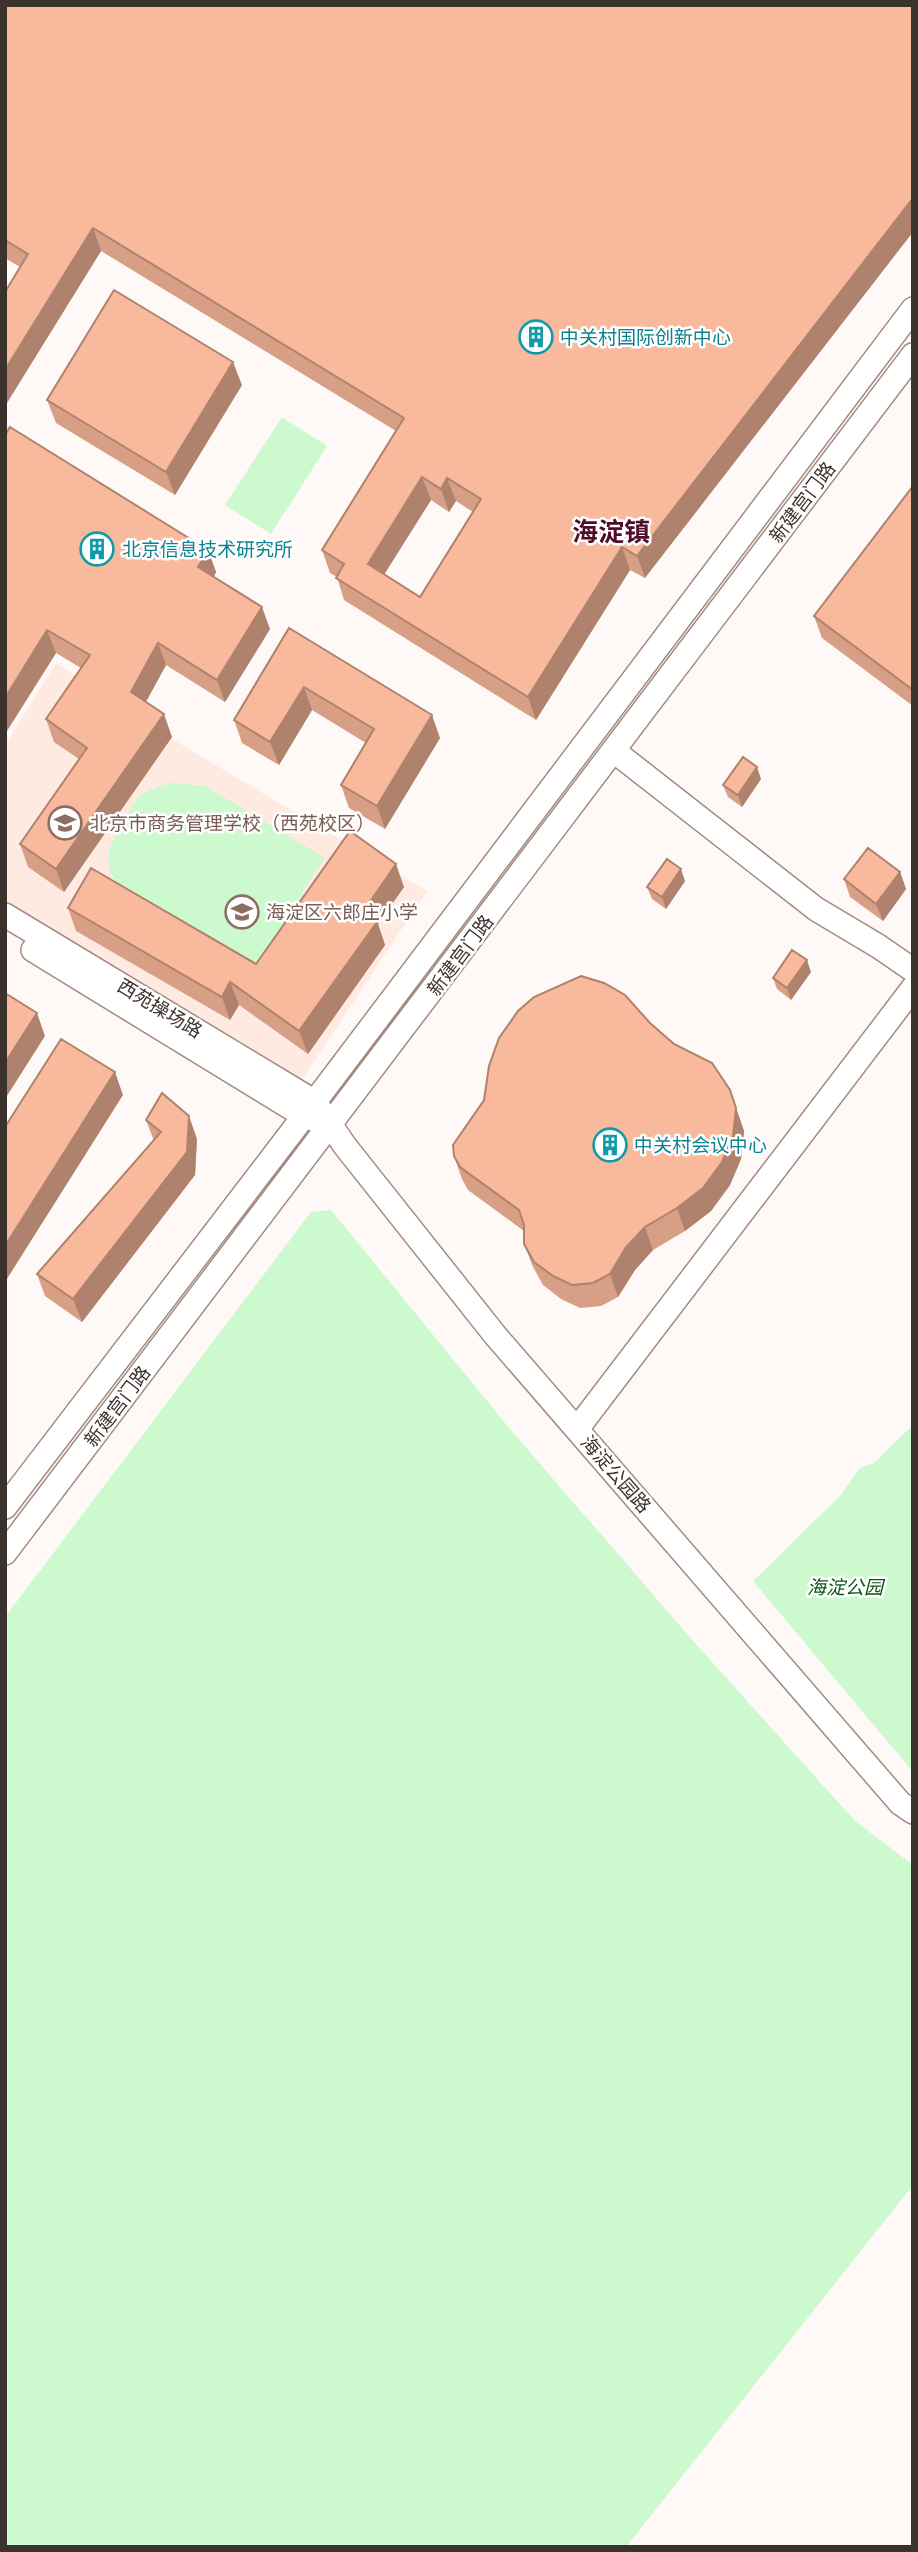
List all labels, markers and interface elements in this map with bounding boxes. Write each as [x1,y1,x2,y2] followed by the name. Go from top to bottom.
[517,318,555,356] building icon: 中关村国际创新中心
[560,325,731,349] place label: 中关村国际创新中心
[764,457,840,547] street label: 新建宫门路
[572,515,650,548] district label: 海淀镇
[78,530,116,568] building icon: 北京信息技术研究所
[122,537,293,561] place label: 北京信息技术研究所
[46,804,84,842] school or university icon: 北京市商务管理学校（西苑校区）
[90,811,375,835] place label: 北京市商务管理学校（西苑校区）
[223,893,261,931] school or university icon: 海淀区六郎庄小学
[266,900,418,924] place label: 海淀区六郎庄小学
[422,910,498,1000] street label: 新建宫门路
[113,973,207,1043] street label: 西苑操场路
[591,1126,629,1164] building icon: 中关村会议中心
[634,1133,767,1157] place label: 中关村会议中心
[79,1361,155,1451] street label: 新建宫门路
[576,1430,656,1518] street label: 海淀公园路
[807,1575,886,1599] park label: 海淀公园

